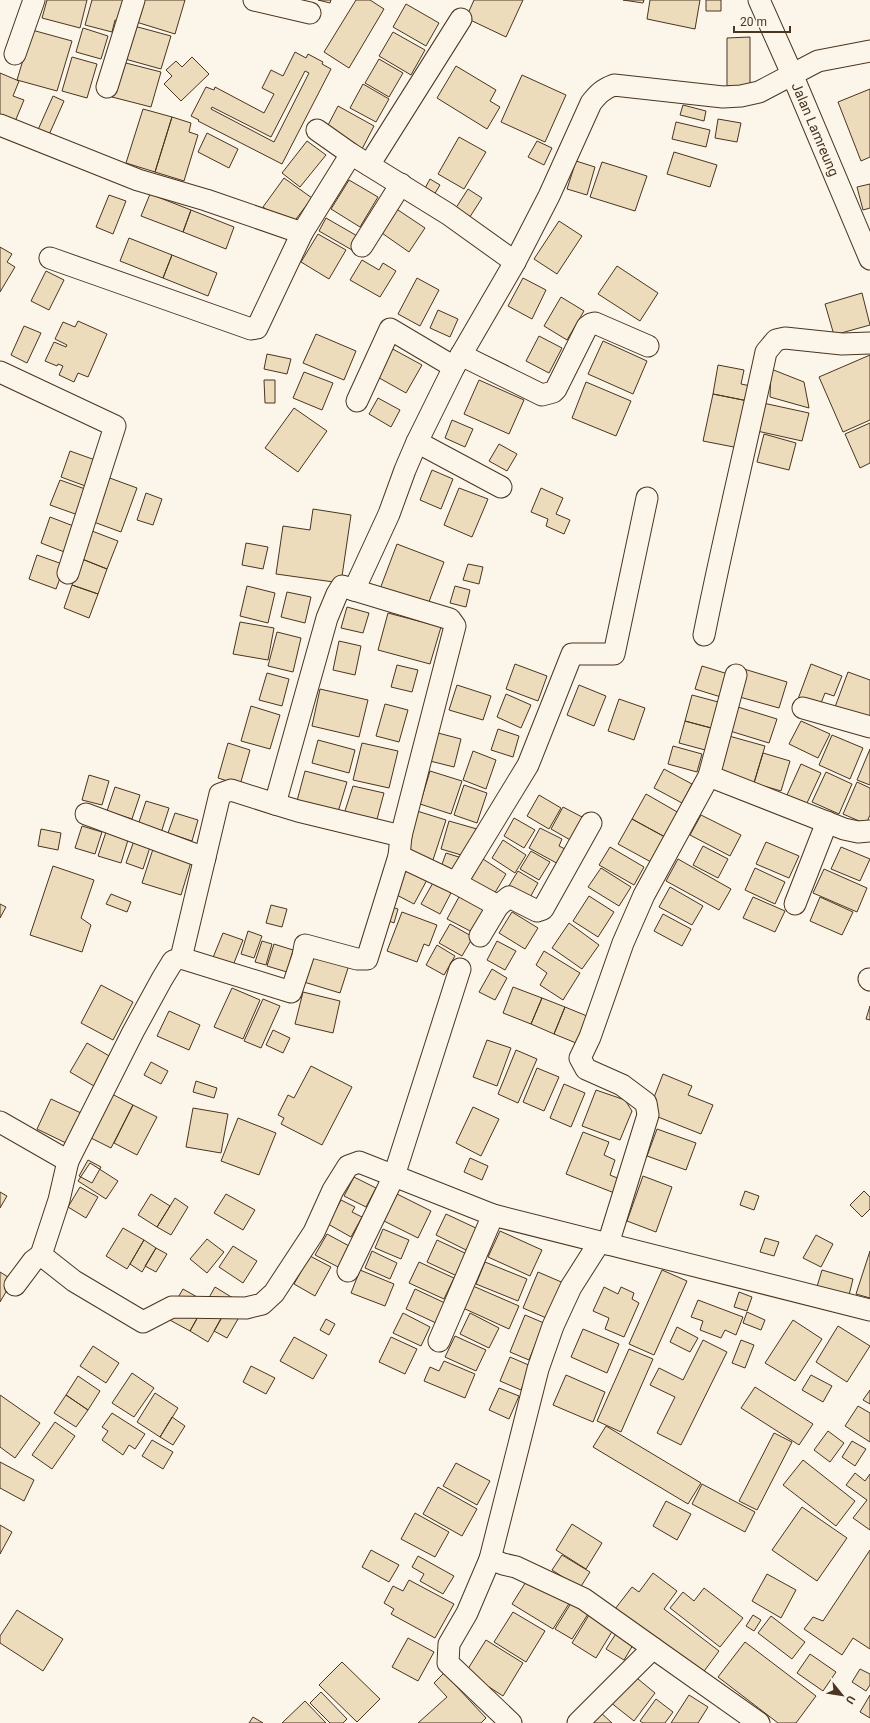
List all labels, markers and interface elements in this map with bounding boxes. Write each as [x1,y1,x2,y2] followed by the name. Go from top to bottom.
[734,8,790,34] scale bar
[740,15,767,29] text: 20 m
[788,80,842,179] street label: Jalan Lamreung
[822,1675,862,1715] north arrow
[843,1693,858,1706] text: U

